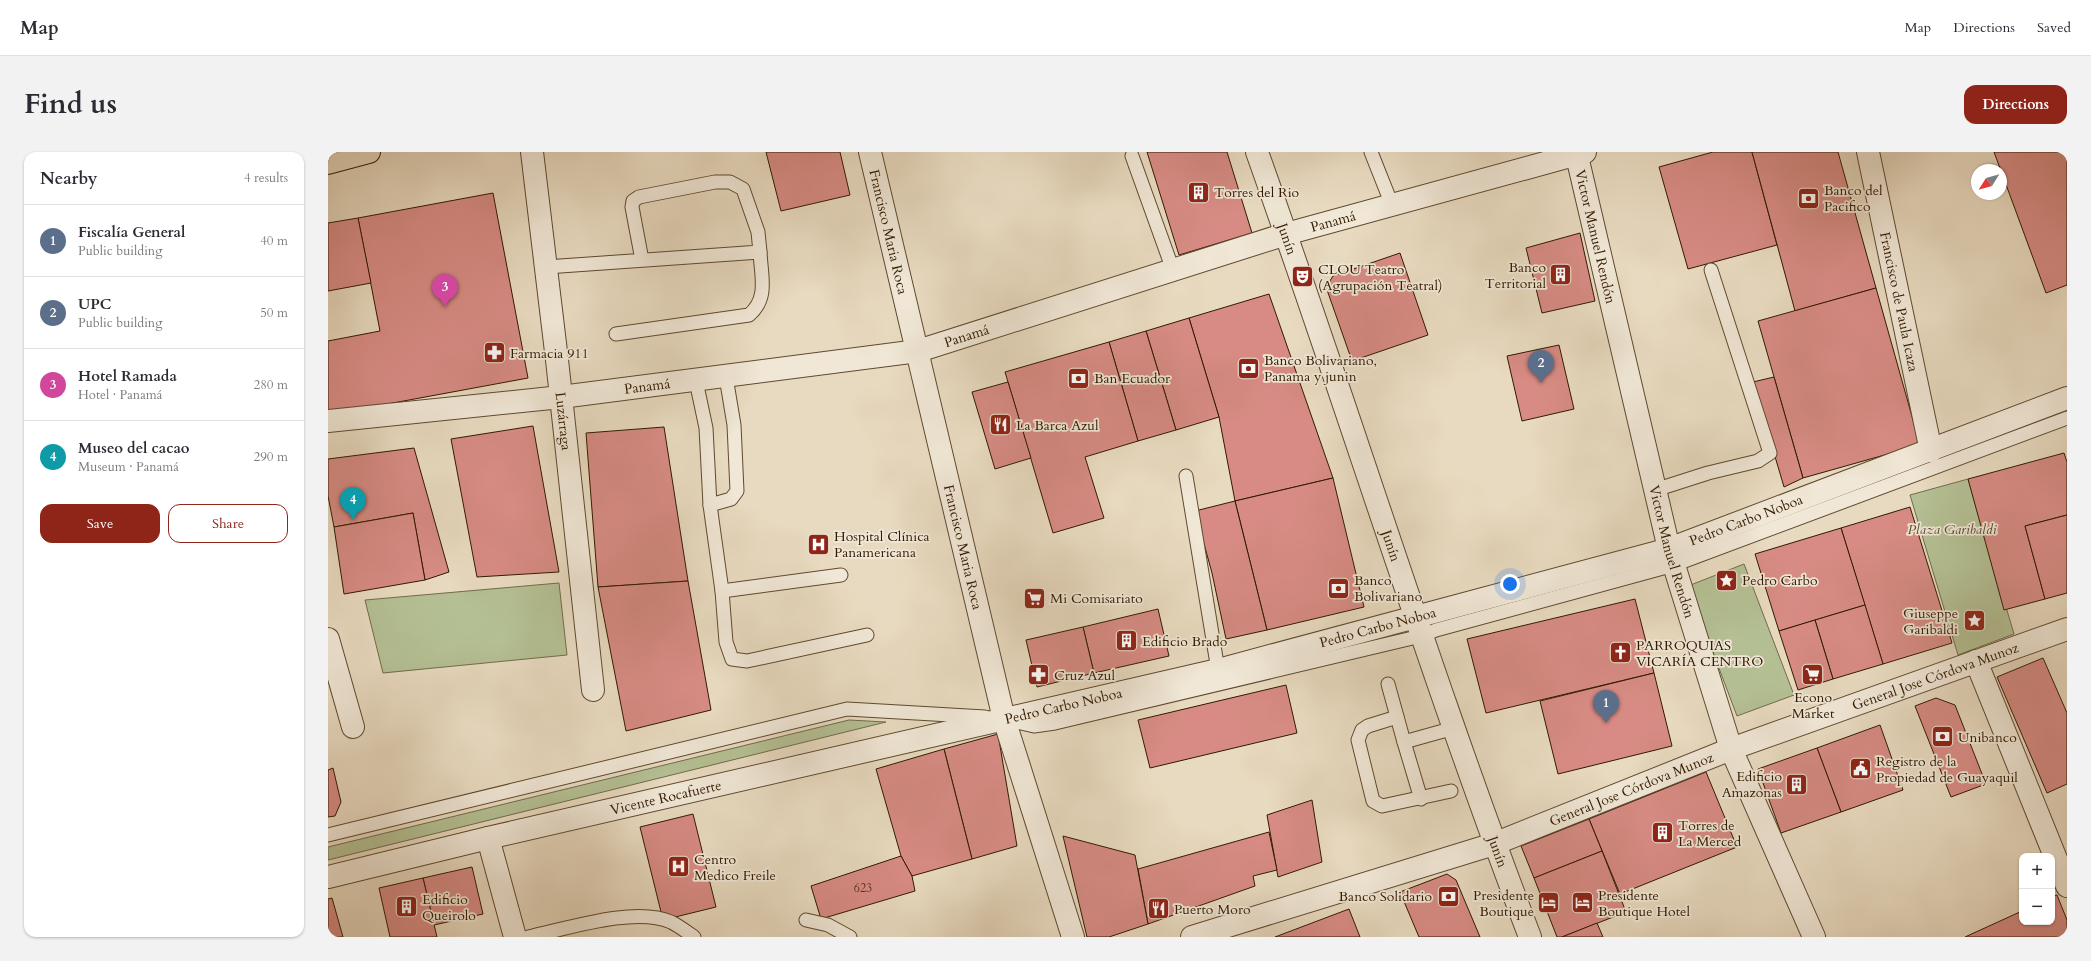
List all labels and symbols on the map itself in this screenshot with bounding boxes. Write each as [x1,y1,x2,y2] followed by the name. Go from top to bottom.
[1971,164,2007,200] north arrow
[864,168,912,296] street label: Francisco Maria Roca
[1570,168,1620,306] street label: Victor Manuel Rendón
[1186,179,1212,205] building icon: Torres del Rio
[1824,181,1883,216] place label: Banco del Pacifico
[1214,183,1300,202] place label: Torres del Rio
[1795,185,1821,211] bank icon: Banco del Pacifico
[1308,206,1358,237] street label: Panamá
[1272,219,1301,257] street label: Junín
[1875,230,1923,373] street label: Francisco de Paula Icaza
[1485,258,1546,293] place label: Banco Territorial
[1318,260,1442,295] place label: CLOU Teatro (Agrupación Teatral)
[1548,262,1574,288] building icon: Banco Territorial
[1289,264,1315,290] theatre icon: CLOU Teatro (Agrupación Teatral)
[432,274,458,307] pin: 3
[942,320,992,352] street label: Panamá
[482,340,508,366] pharmacy icon: Farmacia 911
[510,344,589,363] place label: Farmacia 911
[1528,350,1554,383] pin: 2
[1264,351,1377,386] place label: Banco Bolivariano, Panama y junin
[1236,355,1262,381] bank icon: Banco Bolivariano, Panama y junin
[1066,365,1092,391] bank icon: Ban Ecuador
[1094,369,1171,388] place label: Ban Ecuador
[623,374,671,399] street label: Panamá
[551,391,576,451] street label: Luzárraga
[988,412,1014,438] restaurant icon: La Barca Azul
[1016,416,1099,435] place label: La Barca Azul
[939,483,987,612] street label: Francisco Maria Roca
[1644,483,1699,621] street label: Victor Manuel Rendón
[340,487,366,520] pin: 4
[1687,490,1806,550] street label: Pedro Carbo Noboa
[1908,520,1997,539] park label: Plaza Garibaldi
[1376,526,1405,564] street label: Junín
[834,527,930,562] place label: Hospital Clínica Panamericana
[805,531,831,557] hospital icon: Hospital Clínica Panamericana
[1714,567,1740,593] place icon: Pedro Carbo
[1354,571,1423,606] place label: Banco Bolivariano
[1742,571,1818,590] place label: Pedro Carbo
[1500,574,1520,594] your location
[1325,575,1351,601] bank icon: Banco Bolivariano
[1022,585,1048,611] supermarket icon: Mi Comisariato
[1050,589,1143,608] place label: Mi Comisariato
[1317,603,1438,652] street label: Pedro Carbo Noboa
[1903,604,1958,639] place label: Giuseppe Garibaldi
[1961,608,1987,634] place icon: Giuseppe Garibaldi
[1113,628,1139,654] building icon: Edificio Brado
[1142,632,1228,651] place label: Edificio Brado
[1636,636,1763,671] place label: PARROQUIAS VICARÍA CENTRO
[1849,638,2022,715] street label: General Jose Córdova Munoz
[1608,640,1634,666] church icon: PARROQUIAS VICARÍA CENTRO
[1025,662,1051,688] pharmacy icon: Cruz Azul
[1800,662,1826,688] supermarket icon: Econo Market
[1054,666,1115,685] place label: Cruz Azul
[1003,683,1124,729] street label: Pedro Carbo Noboa
[1792,688,1835,723] place label: Econo Market
[1593,690,1619,723] pin: 1
[1930,724,1956,750] bank icon: Unibanco
[1958,728,2017,747] place label: Unibanco
[1547,748,1717,831] street label: General Jose Córdova Munoz
[1876,752,2018,787] place label: Registro de la Propiedad de Guayaquil
[1847,756,1873,782] public building icon: Registro de la Propiedad de Guayaquil
[1722,767,1782,802] place label: Edificio Amazonas
[1784,771,1810,797] building icon: Edificio Amazonas
[608,776,723,820] street label: Vicente Rocafuerte
[1678,816,1742,851] place label: Torres de La Merced
[1650,820,1676,846] building icon: Torres de La Merced
[1482,831,1512,870] street label: Junín
[694,850,776,885] place label: Centro Medico Freile
[665,854,691,880] hospital icon: Centro Medico Freile
[854,880,872,896] house number: 623
[1435,883,1461,909] bank icon: Banco Solidario
[1473,886,1534,921] place label: Presidente Boutique
[1598,886,1690,921] place label: Presidente Boutique Hotel
[1339,887,1432,906] place label: Banco Solidario
[422,890,476,925] place label: Edificio Queirolo
[1536,890,1562,916] hotel icon: Presidente Boutique
[1570,890,1596,916] hotel icon: Presidente Boutique Hotel
[393,894,419,920] building icon: Edificio Queirolo
[1145,896,1171,922] restaurant icon: Puerto Moro
[1174,900,1251,919] place label: Puerto Moro

